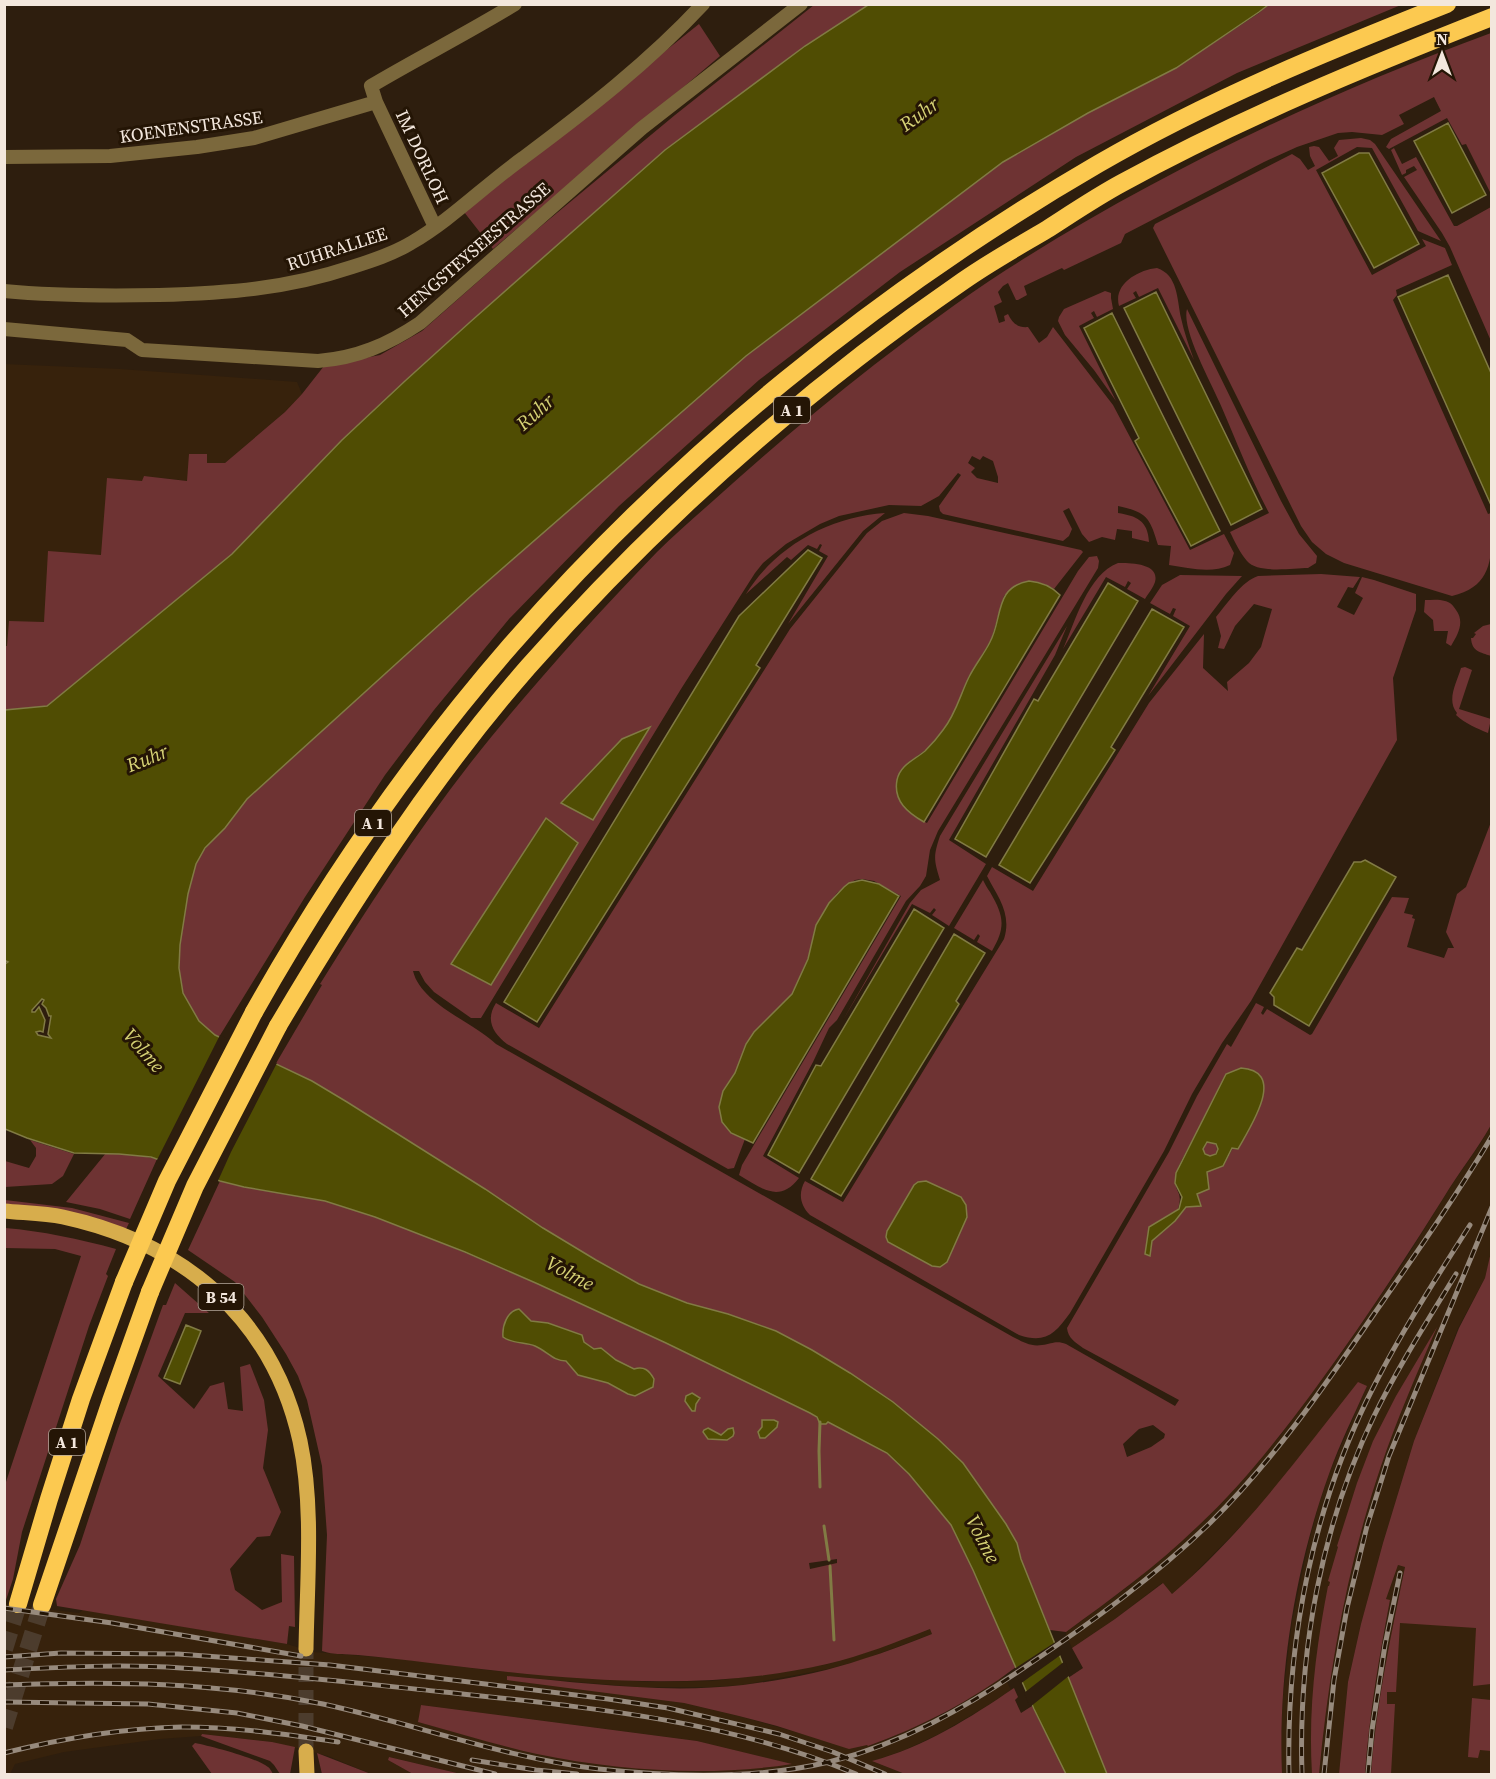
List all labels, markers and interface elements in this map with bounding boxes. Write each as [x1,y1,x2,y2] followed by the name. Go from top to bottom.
[1412,24,1472,84] north arrow
[1436,28,1448,50] text: N
[893,90,945,138] water label: Ruhr
[118,104,264,149] street label: KOENENSTRASSE
[390,106,455,208] street label: IM DORLOH
[392,176,555,323] street label: HENGSTEYSEESTRASSE
[283,220,390,277] street label: RUHRALLEE
[509,387,561,437] water label: Ruhr
[774,397,810,423] road number: A 1
[121,737,173,779] water label: Ruhr
[355,810,391,836] road number: A 1
[117,1022,171,1078] water label: Volme
[541,1249,599,1297] water label: Volme
[198,1284,244,1310] road number: B 54
[49,1429,85,1455] road number: A 1
[959,1510,1007,1568] water label: Volme

